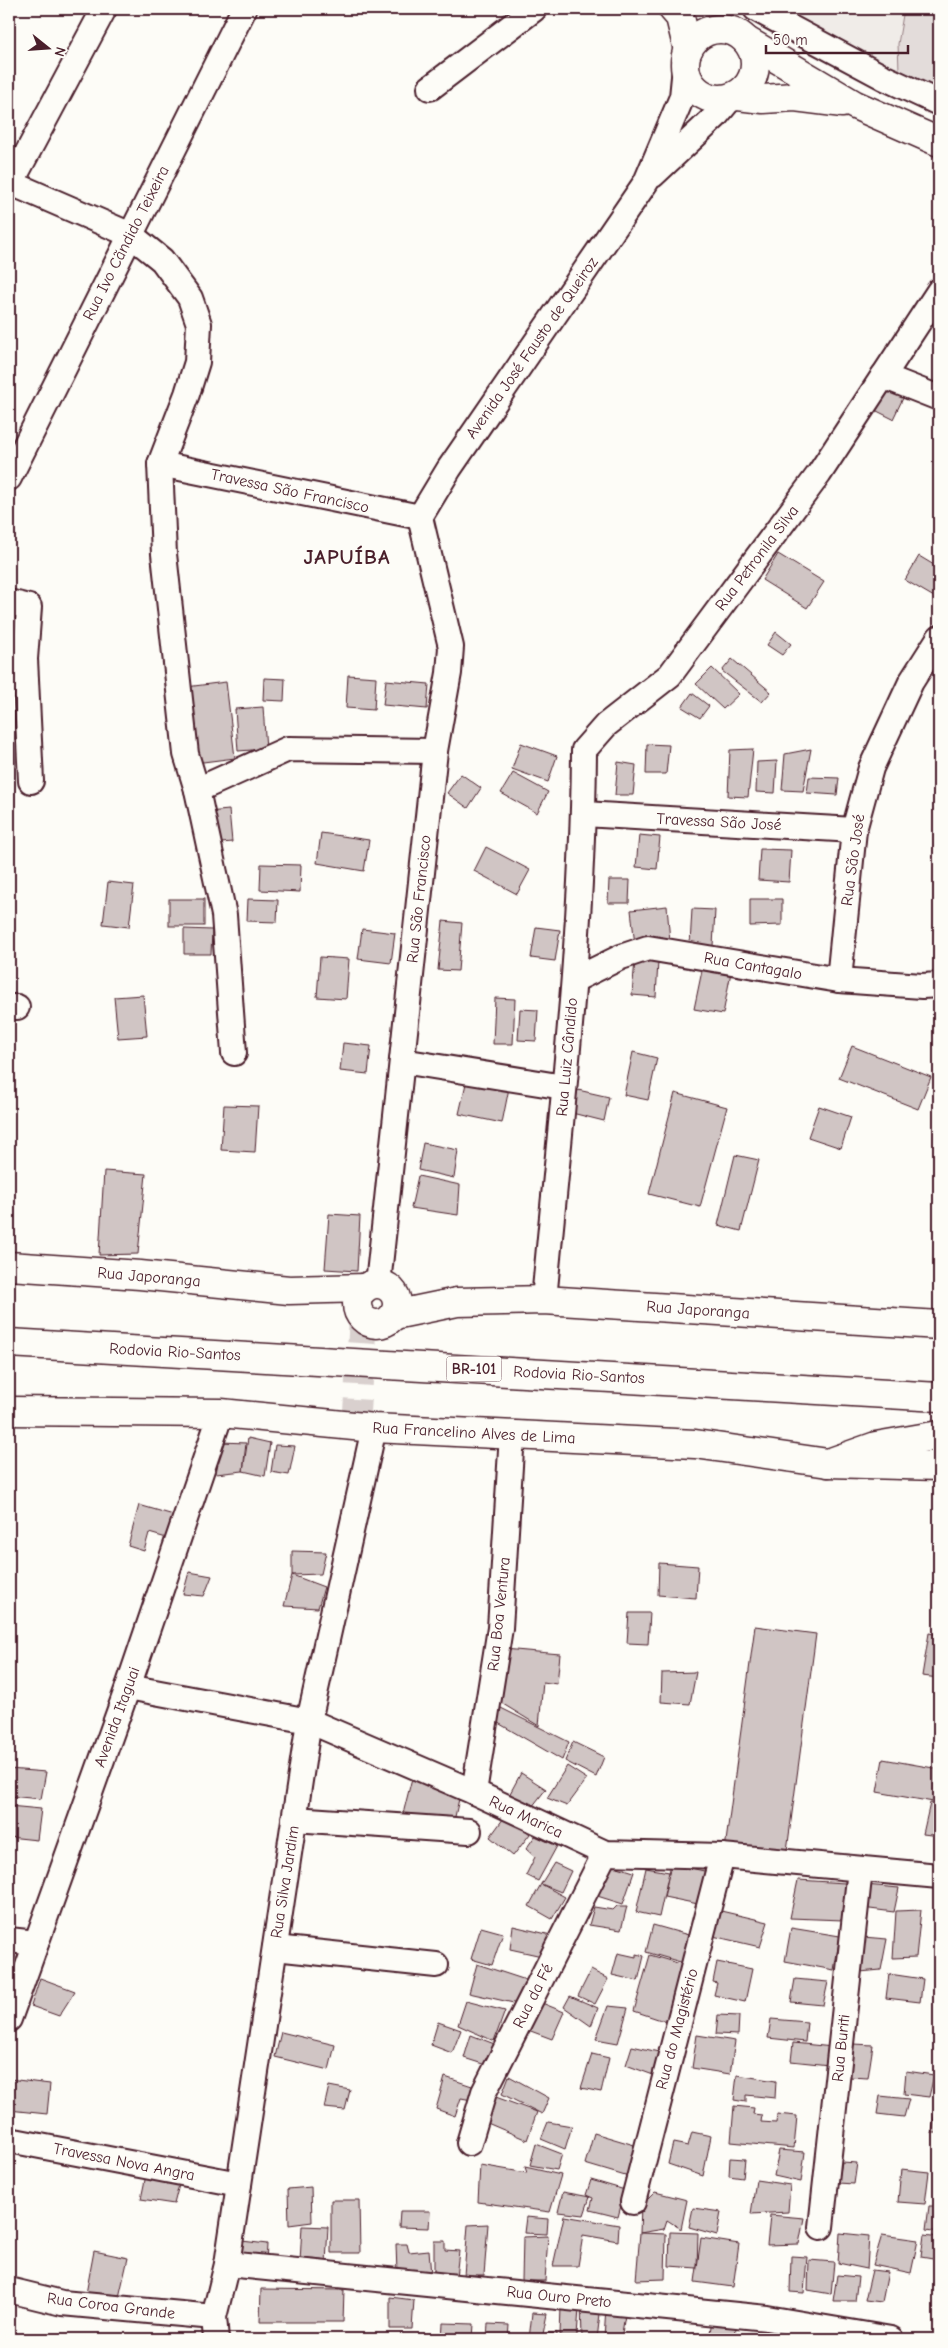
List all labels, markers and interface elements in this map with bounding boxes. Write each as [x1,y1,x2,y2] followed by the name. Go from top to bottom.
[22,22,72,72] north arrow
[766,22,908,54] scale bar
[773,31,808,49] text: 50 m
[50,45,69,59] text: N
[79,163,173,323] street label: Rua Ivo Cãndido Teixeira
[462,254,602,442] street label: Avenida José Fausto de Queiroz
[209,465,371,517] street label: Travessa São Francisco
[712,502,802,614] street label: Rua Petronila Silva
[303,545,391,569] district label: JAPUÍBA
[656,810,782,834] street label: Travessa São José
[838,813,868,907] street label: Rua São José
[403,834,435,964] street label: Rua São Francisco
[703,949,803,983] street label: Rua Cantagalo
[553,997,581,1117] street label: Rua Luiz Cândido
[97,1264,201,1290] street label: Rua Japoranga
[646,1297,750,1323] street label: Rua Japoranga
[109,1340,242,1364] street label: Rodovia Rio-Santos
[446,1356,502,1382] road number: BR-101
[513,1363,646,1387] street label: Rodovia Rio-Santos
[372,1419,576,1447] street label: Rua Francelino Alves de Lima
[484,1556,514,1672] street label: Rua Boa Ventura
[91,1664,143,1770] street label: Avenida Itaguai
[486,1792,566,1842] street label: Rua Marica
[267,1824,303,1940] street label: Rua Silva Jardim
[509,1961,557,2031] street label: Rua da Fé
[652,1966,702,2092] street label: Rua do Magistério
[829,2013,853,2083] street label: Rua Buriti
[52,2139,196,2185] street label: Travessa Nova Angra
[506,2283,612,2311] street label: Rua Ouro Preto
[46,2289,176,2323] street label: Rua Coroa Grande

